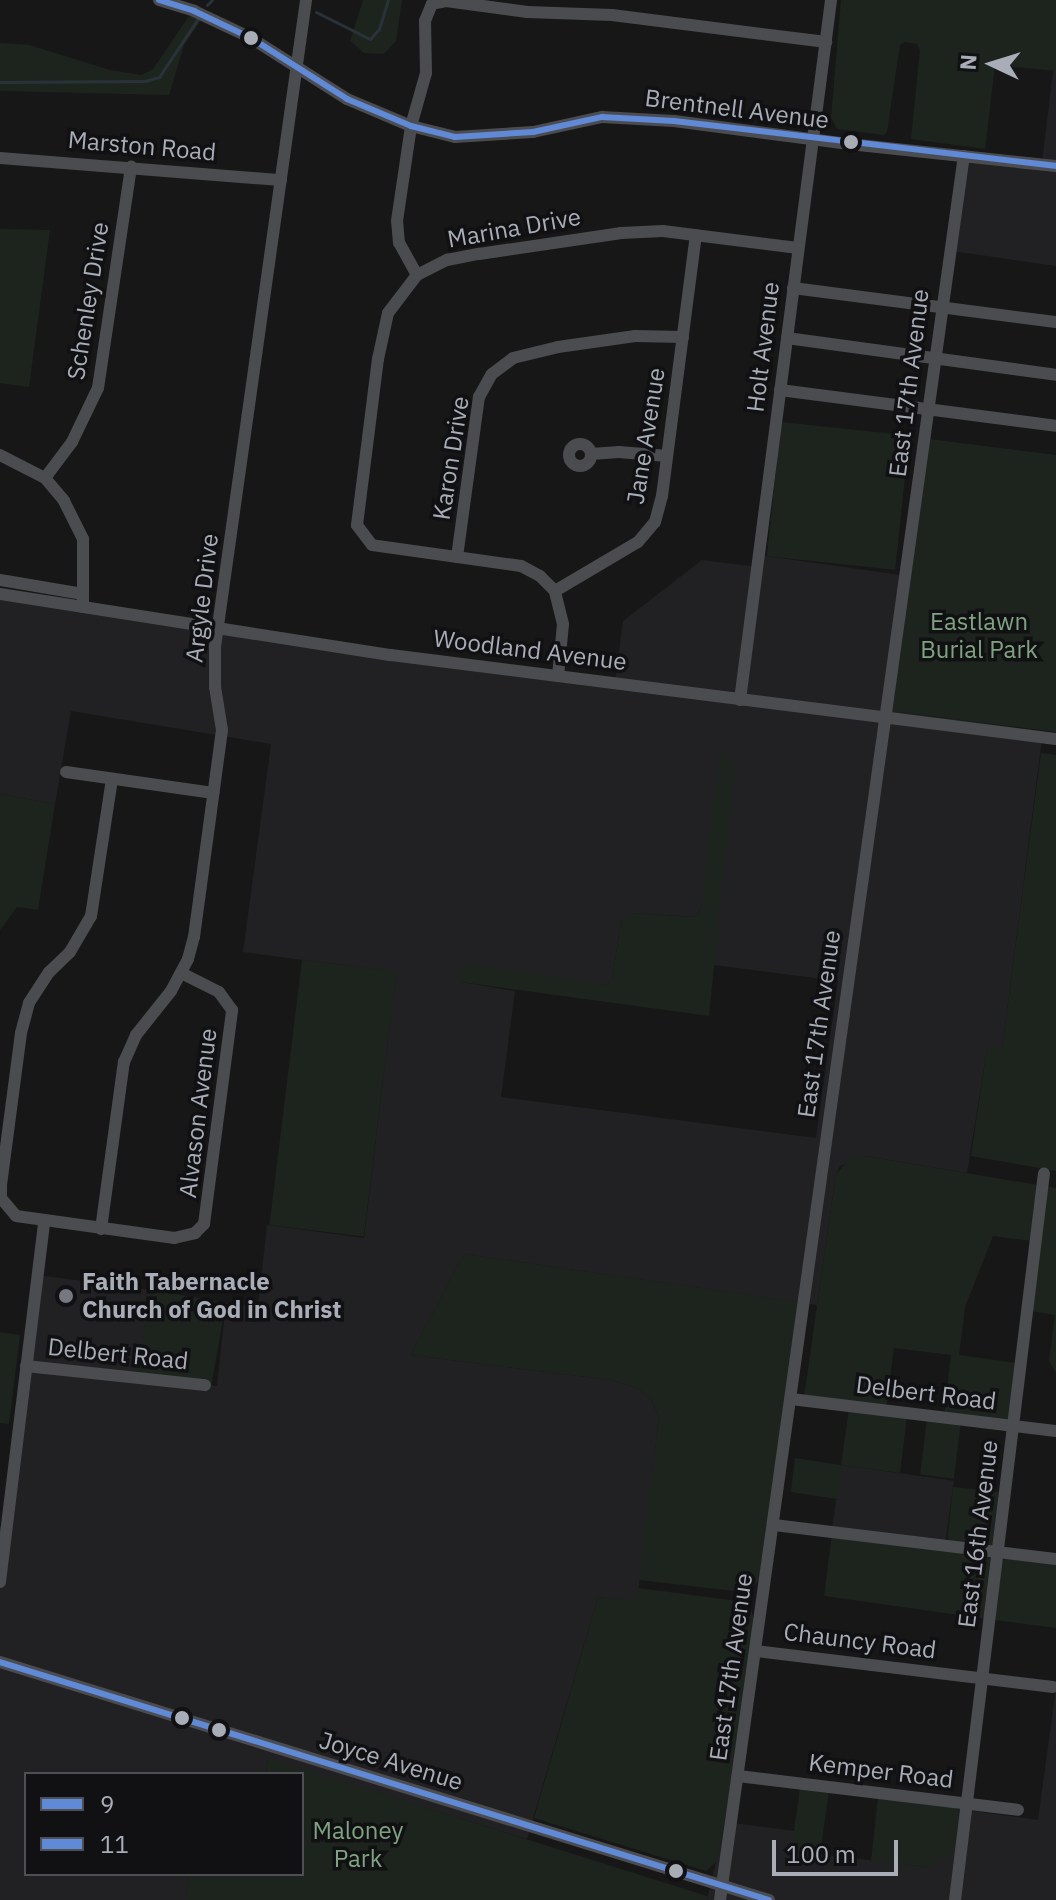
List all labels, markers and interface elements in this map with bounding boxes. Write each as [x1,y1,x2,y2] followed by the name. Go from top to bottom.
[952,24,1032,104] north arrow
[243,30,259,46] unlabelled marker
[953,53,983,71] text: N
[643,83,831,135] street label: Brentnell Avenue
[67,125,217,167] street label: Marston Road
[843,134,859,150] unlabelled marker
[445,202,583,254] street label: Marina Drive
[61,220,115,382] street label: Schenley Drive
[741,280,785,414] street label: Holt Avenue
[883,287,935,479] street label: East 17th Avenue
[621,366,671,506] street label: Jane Avenue
[427,394,475,522] street label: Karon Drive
[180,532,224,664] street label: Argyle Drive
[920,608,1038,664] park label: Eastlawn Burial Park
[432,624,628,676] street label: Woodland Avenue
[792,928,846,1120] street label: East 17th Avenue
[173,1027,223,1199] street label: Alvason Avenue
[82,1268,341,1324] place label: Faith Tabernacle Church of God in Christ
[57,1287,75,1305] marker: Faith Tabernacle Church of God in Christ
[46,1332,190,1376] street label: Delbert Road
[854,1370,998,1416] street label: Delbert Road
[952,1438,1004,1630] street label: East 16th Avenue
[704,1571,758,1763] street label: East 17th Avenue
[782,1617,938,1665] street label: Chauncy Road
[174,1710,190,1726] unlabelled marker
[211,1722,227,1738] unlabelled marker
[316,1726,466,1796] street label: Joyce Avenue
[807,1748,955,1794] street label: Kemper Road
[24,1772,304,1876] legend
[100,1788,114,1820] text: 9
[313,1817,403,1873] park label: Maloney Park
[776,1824,902,1874] scale bar
[100,1828,129,1860] text: 11
[786,1838,856,1870] text: 100 m
[668,1863,684,1879] unlabelled marker

